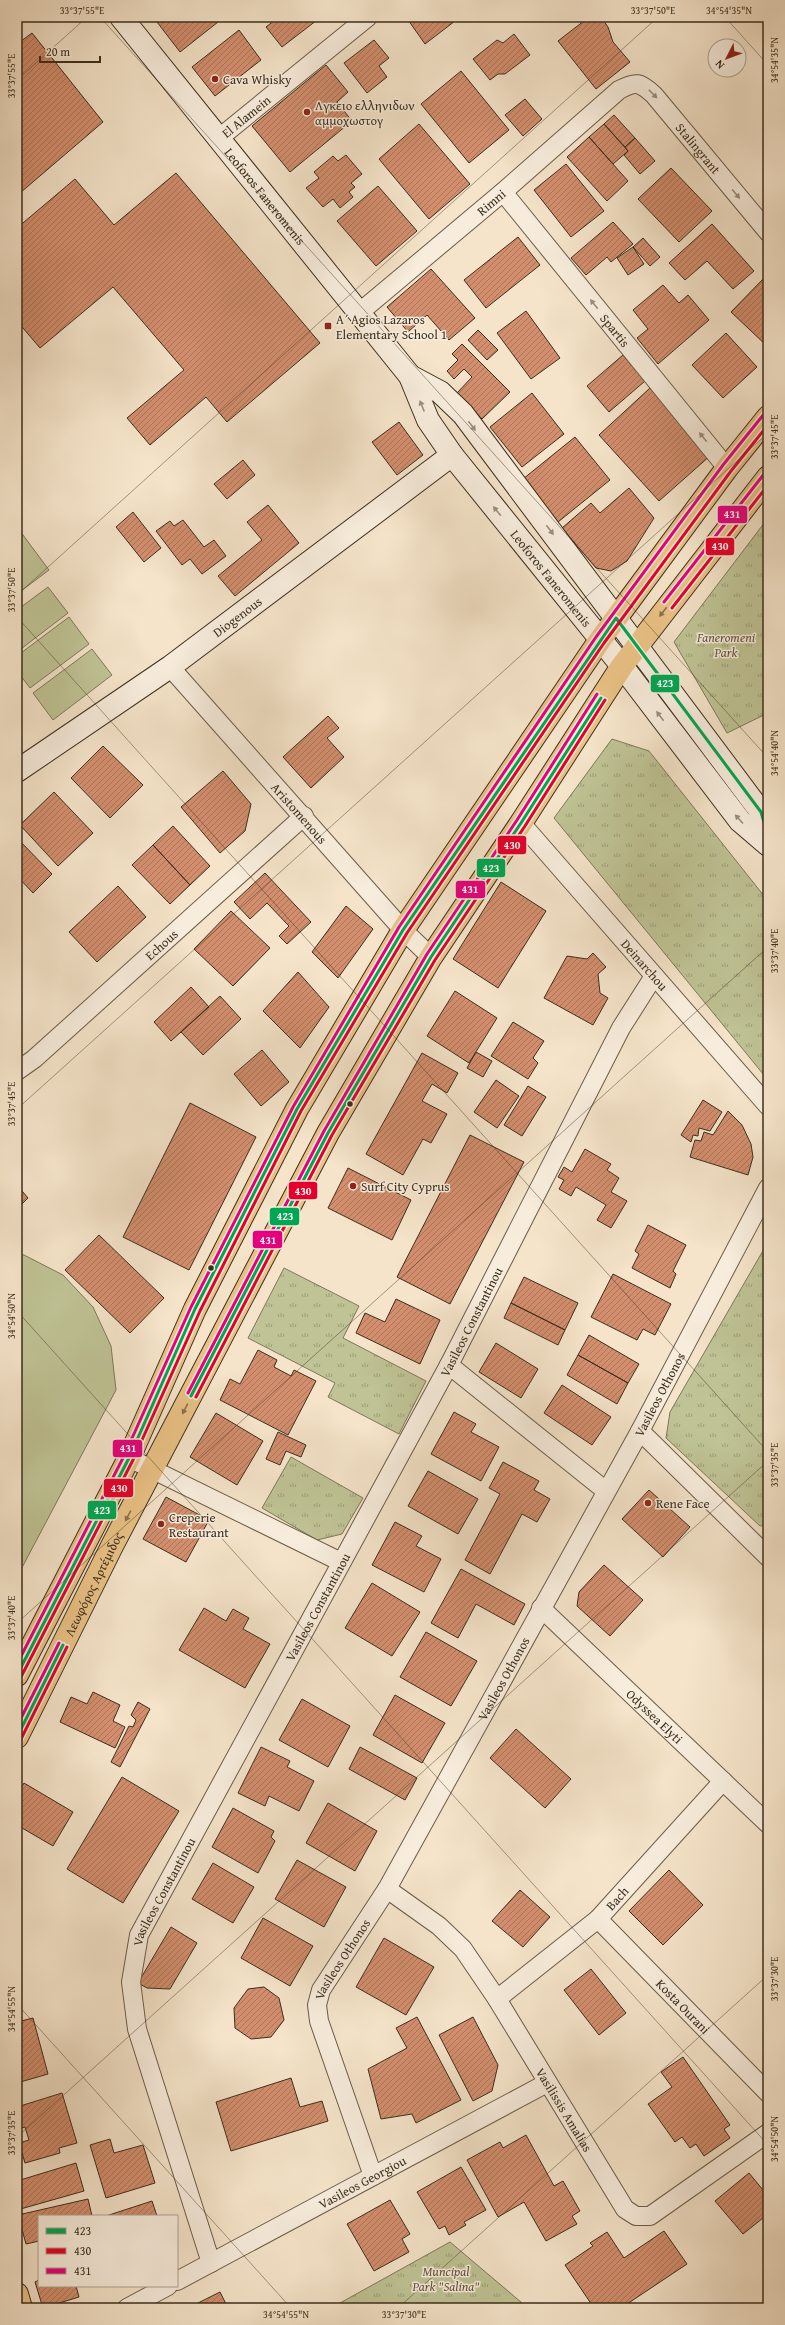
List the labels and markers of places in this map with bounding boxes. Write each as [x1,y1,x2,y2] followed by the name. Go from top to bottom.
[223,70,292,89] place label: Cava Whisky
[210,74,220,84] marker: Cava Whisky
[315,96,415,130] place label: Λγκειο ελληνιδων αμμοχωστογ
[302,107,312,117] marker: Λγκειο ελληνιδων αμμοχωστογ
[336,310,447,344] place label: A´ Agios Lazaros Elementary School 1
[323,321,333,331] marker: A´ Agios Lazaros Elementary School 1
[345,1099,355,1109] unlabelled marker
[361,1177,450,1196] place label: Surf City Cyprus
[348,1181,358,1191] marker: Surf City Cyprus
[206,1263,216,1273] unlabelled marker
[656,1494,710,1513] place label: Rene Face
[643,1498,653,1508] marker: Rene Face
[169,1508,229,1542] place label: Creperie Restaurant
[156,1519,166,1529] marker: Creperie Restaurant

